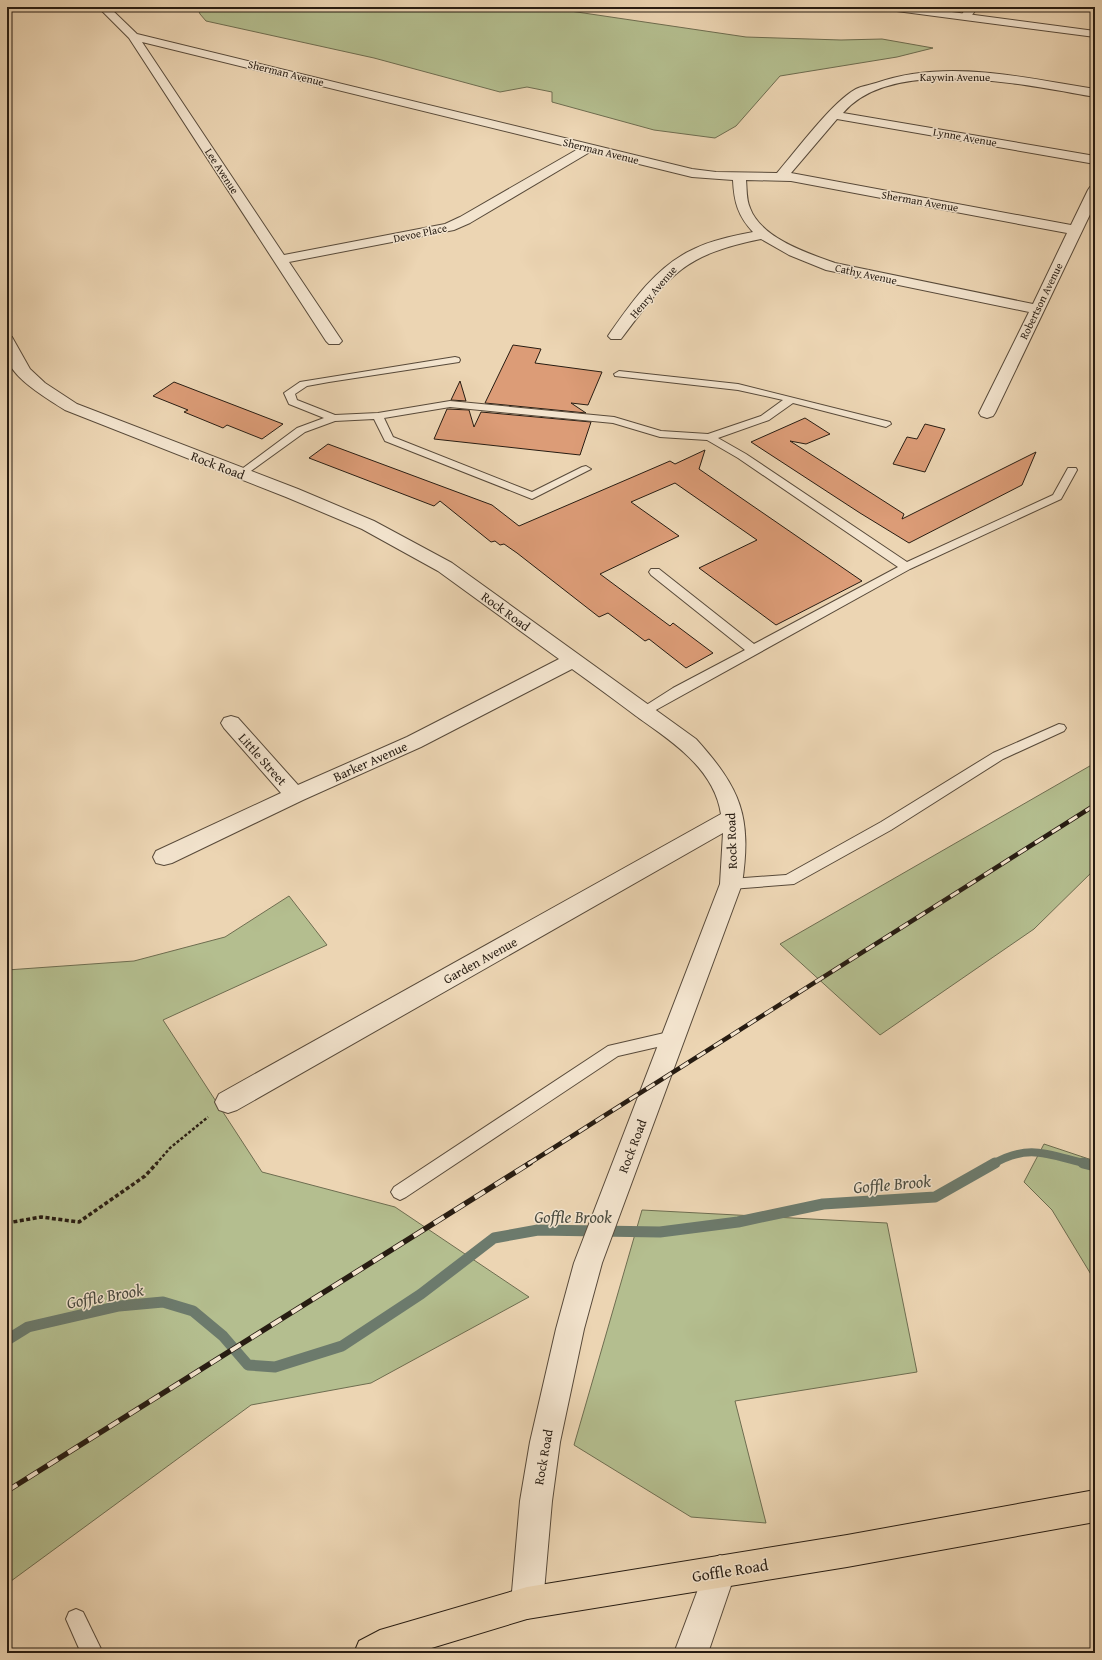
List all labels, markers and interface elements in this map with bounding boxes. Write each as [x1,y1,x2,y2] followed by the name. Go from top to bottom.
[246,56,326,90] street label: Sherman Avenue
[920,69,990,85] street label: Kaywin Avenue
[932,124,998,150] street label: Lynne Avenue
[561,134,641,168] street label: Sherman Avenue
[201,145,243,197] street label: Lee Avenue
[880,186,960,216] street label: Sherman Avenue
[392,220,448,246] street label: Devoe Place
[834,260,898,288] street label: Cathy Avenue
[1015,260,1067,342] street label: Robertson Avenue
[626,262,680,322] street label: Henry Avenue
[188,446,248,484] street label: Rock Road
[477,587,534,636] street label: Rock Road
[234,729,292,790] street label: Little Street
[330,737,410,786] street label: Barker Avenue
[721,812,742,869] street label: Rock Road
[440,932,521,989] street label: Garden Avenue
[613,1116,651,1176] street label: Rock Road
[852,1168,932,1199] water label: Goffle Brook
[534,1204,612,1229] water label: Goffle Brook
[64,1276,146,1315] water label: Goffle Brook
[529,1428,558,1486] street label: Rock Road
[690,1552,770,1588] street label: Goffle Road

